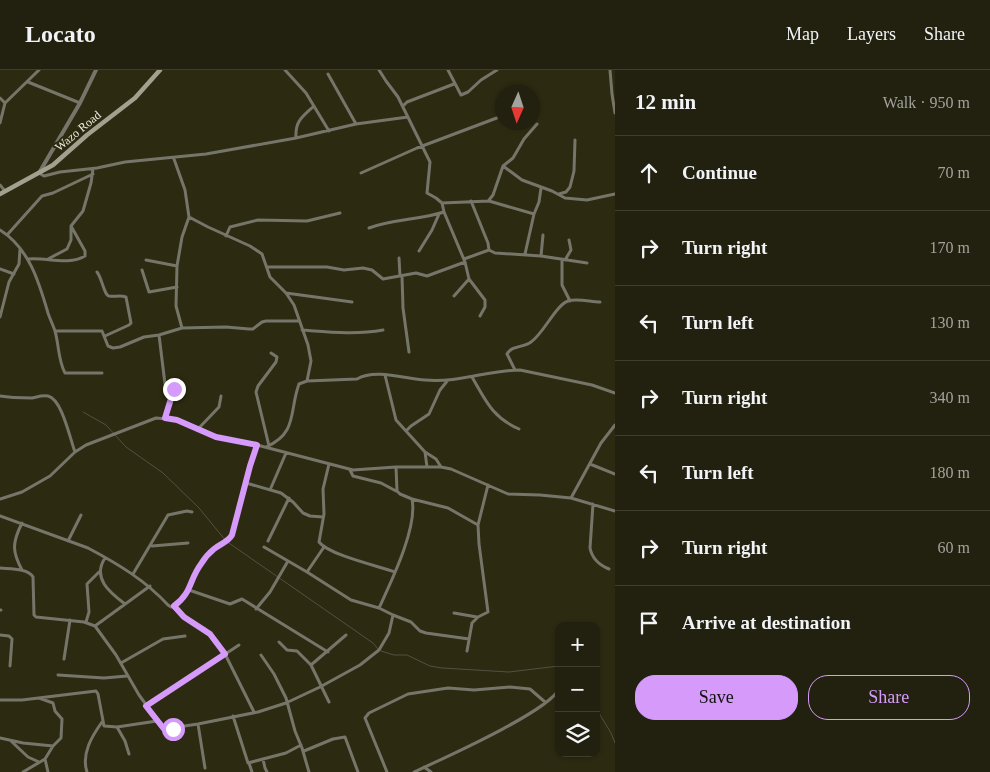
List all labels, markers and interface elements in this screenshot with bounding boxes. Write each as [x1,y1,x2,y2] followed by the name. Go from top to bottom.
[25,21,96,47] text: Locato
[786,24,819,44] text: Map
[847,24,896,44] text: Layers
[924,24,965,44] text: Share
[495,85,540,130] north arrow
[635,90,696,114] text: 12 min
[883,94,970,111] text: Walk · 950 m
[52,108,104,154] street label: Wazo Road
[635,159,663,187] icon: ahead
[682,162,757,183] text: Continue
[938,164,970,181] text: 70 m
[635,234,663,262] icon: right
[682,237,767,258] text: Turn right
[930,239,970,256] text: 170 m
[635,309,663,337] icon: left
[682,312,754,333] text: Turn left
[930,314,970,331] text: 130 m
[163,378,186,401] route end
[635,384,663,412] icon: right
[682,387,767,408] text: Turn right
[930,389,970,406] text: 340 m
[635,459,663,487] icon: left
[682,462,754,483] text: Turn left
[930,464,970,481] text: 180 m
[635,534,663,562] icon: right
[682,537,767,558] text: Turn right
[938,539,970,556] text: 60 m
[635,609,663,637] icon: arrive
[682,612,851,633] text: Arrive at destination
[555,622,600,757] map controls
[555,622,600,667] button: +
[555,667,600,712] button: −
[635,675,798,720] button: Save
[808,675,970,720] button: Share
[555,712,600,757] button: layers
[162,718,185,741] route start

